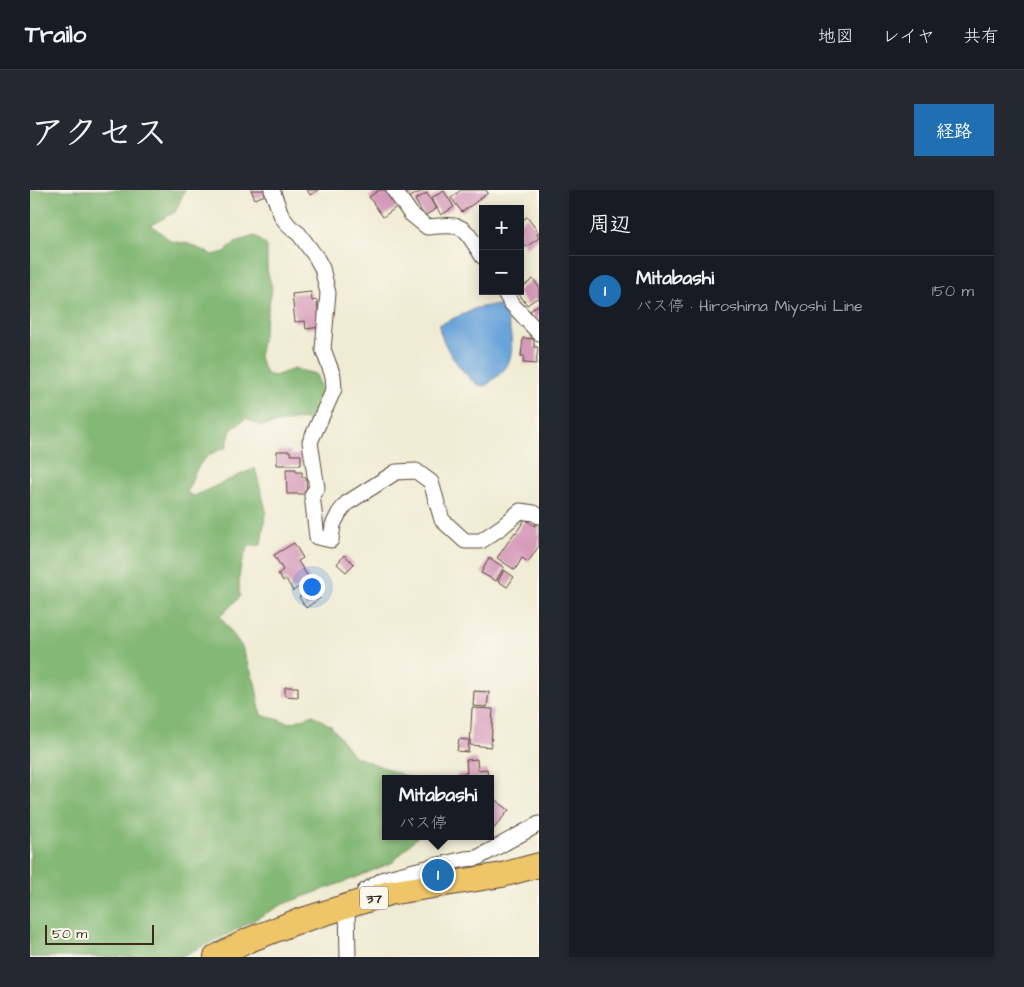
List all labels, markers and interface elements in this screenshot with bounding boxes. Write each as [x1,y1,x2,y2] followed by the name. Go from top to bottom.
[25,18,86,52] text: Trailo
[818,24,854,49] text: 地図
[882,24,935,49] text: レイヤ
[963,24,999,49] text: 共有
[914,104,994,156] button: 経路
[30,109,168,158] text: アクセス
[479,205,524,295] map controls
[479,205,524,250] button: +
[589,210,631,239] text: 周辺
[479,250,524,295] button: −
[636,265,714,292] text: Mitabashi
[604,280,606,302] text: 1
[932,280,974,302] text: 150 m
[636,295,863,317] text: バス停 · Hiroshima Miyoshi Line
[299,574,325,600] your location
[382,775,494,840] popup
[399,782,477,809] text: Mitabashi
[399,812,447,834] text: バス停
[422,856,454,894] pin: 1
[360,886,388,910] road number: 37
[45,922,154,945] scale bar
[52,924,87,944] text: 50 m

